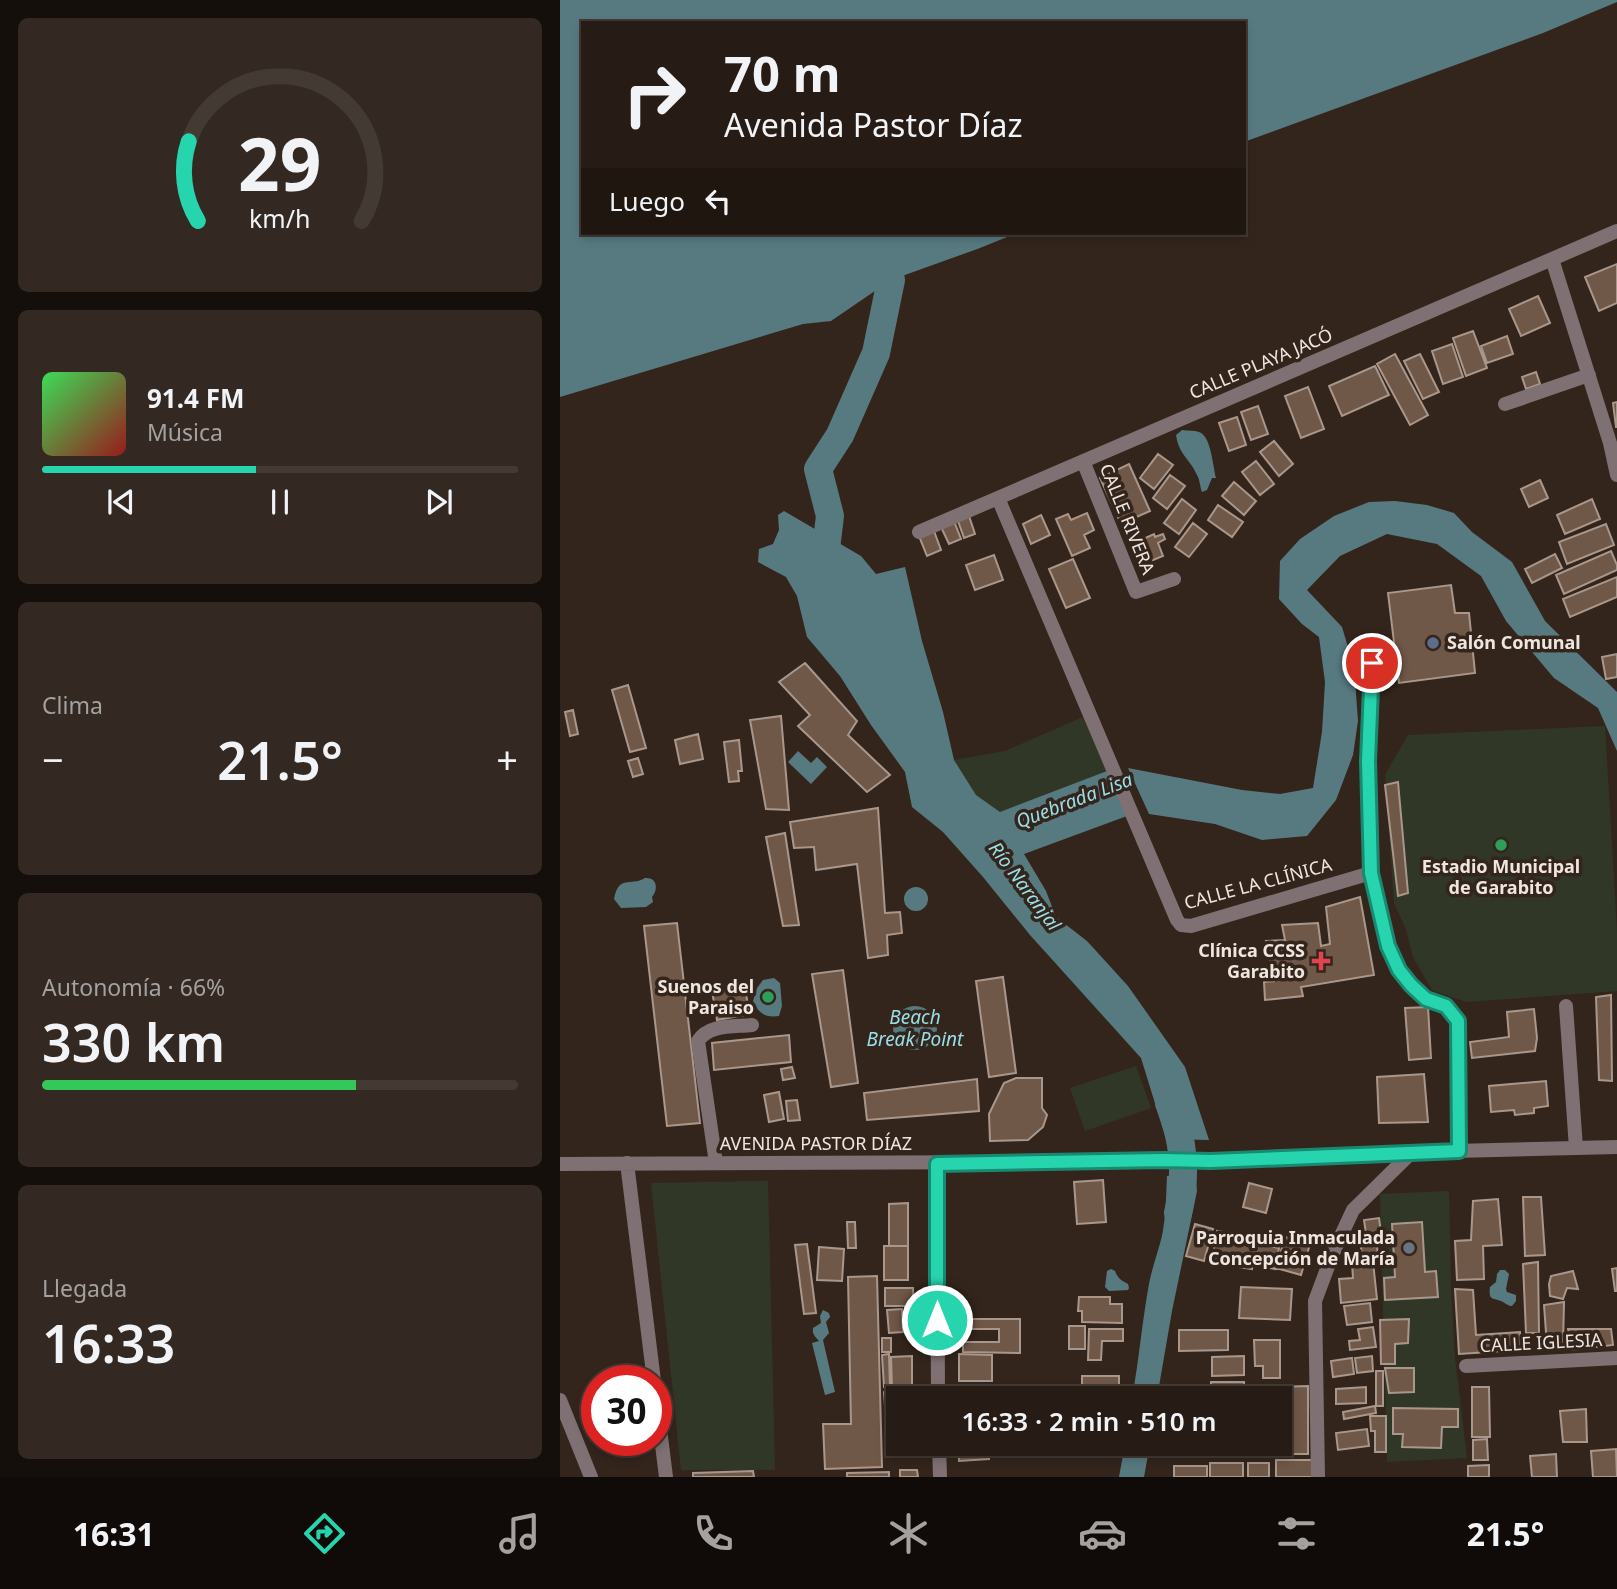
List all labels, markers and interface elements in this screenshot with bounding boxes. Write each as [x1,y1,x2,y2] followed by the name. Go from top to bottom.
[724,40,841,106] text: 70 m
[609,49,700,140] icon: right
[724,103,1022,146] text: Avenida Pastor Díaz
[238,113,322,212] text: 29
[699,182,737,220] icon: left
[609,183,685,219] text: Luego
[249,201,311,235] text: km/h
[1185,322,1336,404] street label: CALLE PLAYA JACÓ
[147,380,244,416] text: 91.4 FM
[147,416,223,448] text: Música
[1095,460,1161,578] street label: CALLE RIVERA
[102,483,140,521] icon: previous
[261,483,299,521] icon: pause
[420,483,458,521] icon: next
[1447,630,1581,654] place label: Salón Comunal
[1342,633,1402,693] pin
[1425,635,1441,651] marker: Salón Comunal
[1353,644,1391,682] icon: arrive
[42,689,103,721] text: Clima
[217,724,343,795] text: 21.5°
[42,733,64,785] text: −
[496,733,518,785] text: +
[1012,766,1136,834] water label: Quebrada Lisa
[983,836,1068,937] water label: Río Naranjal
[1493,837,1509,853] marker: Estadio Municipal de Garabito
[1181,852,1335,914] street label: CALLE LA CLÍNICA
[1422,854,1580,899] place label: Estadio Municipal de Garabito
[1198,938,1305,983] place label: Clínica CCSS Garabito
[1311,951,1331,971] marker: Clínica CCSS Garabito
[42,971,225,1003] text: Autonomía · 66%
[657,974,754,1019] place label: Suenos del Paraiso
[760,989,776,1005] marker: Suenos del Paraiso
[867,1004,964,1052] water label: Beach Break Point
[42,1006,225,1077] text: 330 km
[720,1131,912,1155] street label: AVENIDA PASTOR DÍAZ
[1196,1225,1395,1270] place label: Parroquia Inmaculada Concepción de María
[1401,1240,1417,1256] marker: Parroquia Inmaculada Concepción de María
[42,1272,127,1304] text: Llegada
[900,1283,974,1357] position arrow
[42,1307,175,1378] text: 16:33
[1479,1327,1603,1357] street label: CALLE IGLESIA
[581,1365,672,1456] speed limit sign: 30
[962,1403,1216,1439] text: 16:33 · 2 min · 510 m
[300,1509,349,1558] icon: directions
[495,1509,544,1558] icon: music
[689,1509,738,1558] icon: phone
[884,1509,933,1558] icon: climate
[1078,1509,1127,1558] icon: car
[1272,1509,1321,1558] icon: filters
[73,1512,155,1555] text: 16:31
[1467,1512,1544,1555] text: 21.5°

